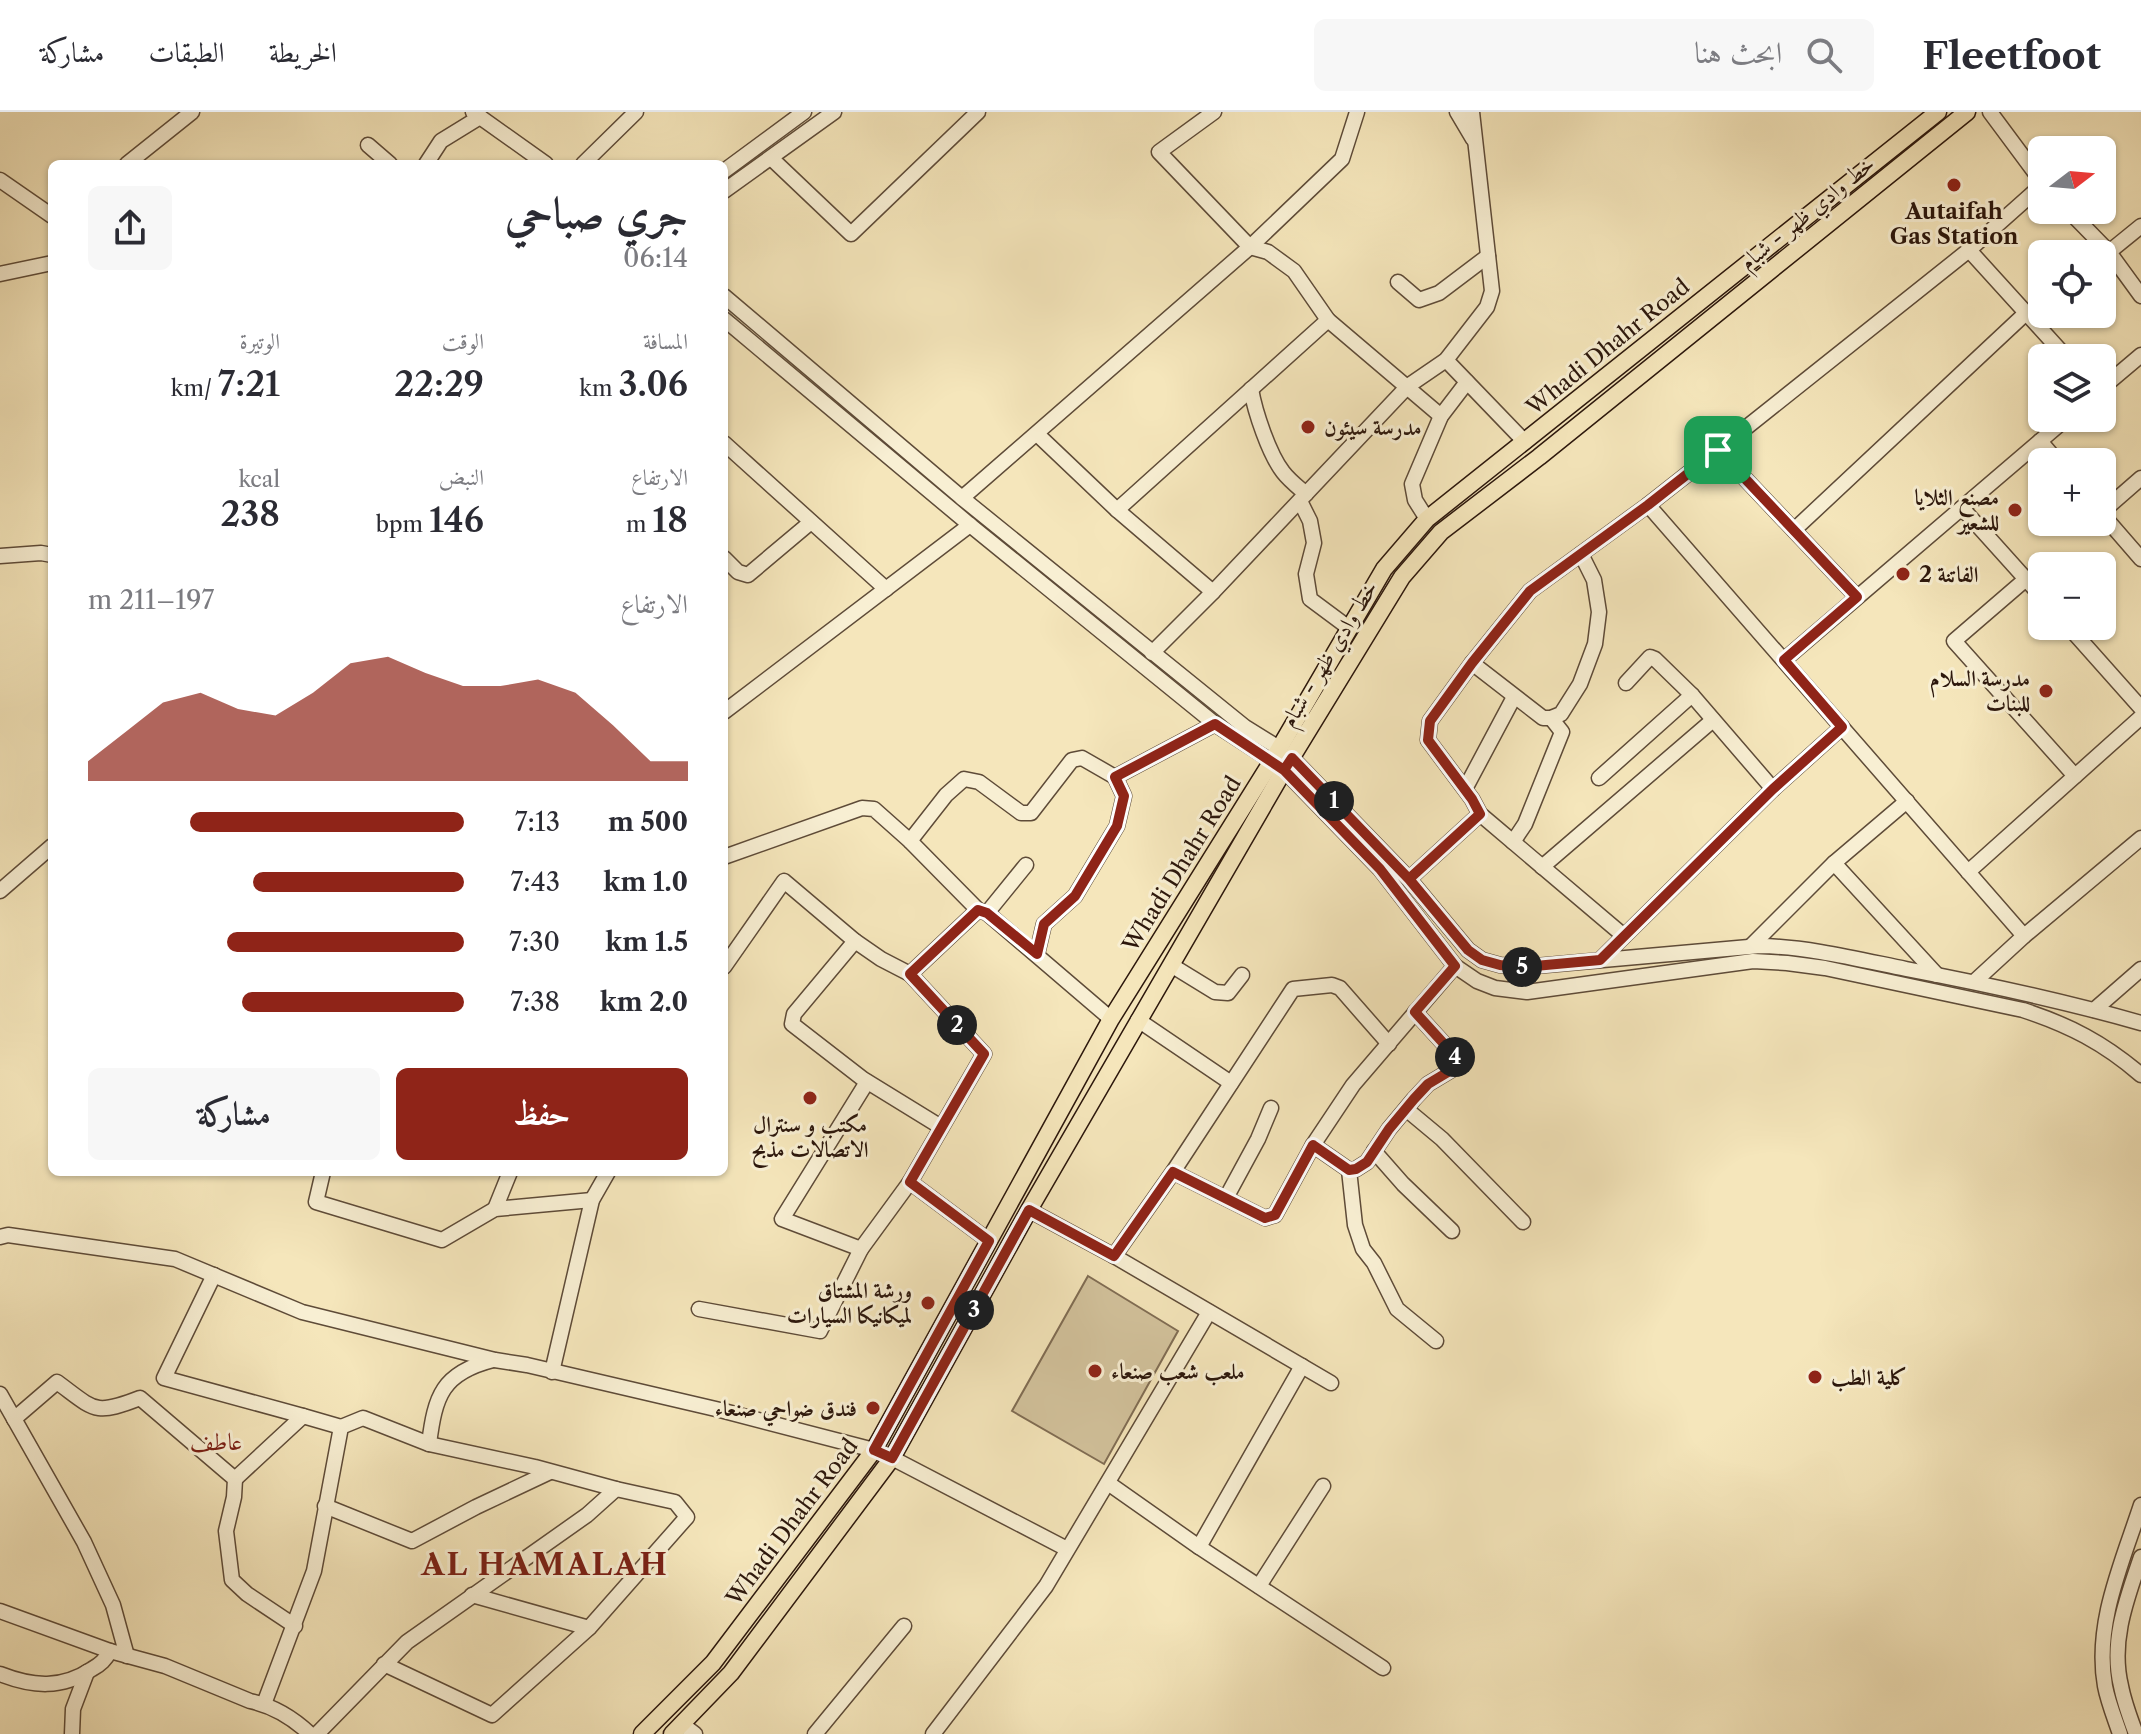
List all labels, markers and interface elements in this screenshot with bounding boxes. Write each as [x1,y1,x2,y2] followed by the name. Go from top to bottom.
[1314,19,1874,91] search box
[1922,32,2101,79] text: Fleetfoot
[1802,33,1846,77] icon: search
[1694,34,1782,71] text: ابحث هنا
[40,35,104,69] text: مشاركة
[148,35,225,69] text: الطبقات
[269,35,337,69] text: الخريطة
[2028,136,2116,224] north arrow
[2028,136,2116,640] map controls
[1734,150,1884,280] street label: خط وادي ظهر - شبام
[1945,176,1963,194] marker: Autaifah Gas Station
[505,185,688,239] text: جري صباحي
[88,186,172,270] button: share
[1890,198,2018,250] place label: Autaifah Gas Station
[2028,240,2116,328] button: locate
[623,242,688,274] text: 06:14
[1520,273,1695,422] street label: Whadi Dhahr Road
[239,328,280,355] text: الوتيرة
[442,328,484,355] text: الوقت
[643,328,688,355] text: المسافة
[2028,344,2116,432] button: layers
[218,363,280,405] text: 7:21
[394,363,484,405] text: 22:29
[618,363,688,405] text: 3.06
[171,375,218,402] text: /km
[579,375,618,402] text: km
[1324,414,1421,441] place label: مدرسة سيئون
[1684,416,1752,484] pin
[1299,418,1317,436] marker: مدرسة سيئون
[1696,428,1740,472] icon: arrive
[2028,448,2116,536] button: +
[439,464,484,491] text: النبض
[631,464,688,491] text: الارتفاع
[238,466,280,493] text: kcal
[1914,484,1999,536] place label: مصنع الثلايا للشعير
[220,493,280,535] text: 238
[429,499,484,541] text: 146
[652,499,688,541] text: 18
[2006,501,2024,519] marker: مصنع الثلايا للشعير
[376,511,429,538] text: bpm
[626,511,652,538] text: m
[2028,552,2116,640] button: −
[1919,561,1979,588] place label: الفاتنة 2
[1894,565,1912,583] marker: الفاتنة 2
[1275,576,1389,735] street label: خط وادي ظهر - شبام
[88,584,214,616] text: 197–211 m
[621,588,688,620] text: الارتفاع
[1930,665,2030,717] place label: مدرسة السلام للبنات
[2037,682,2055,700] marker: مدرسة السلام للبنات
[1117,771,1247,958] street label: Whadi Dhahr Road
[1314,781,1354,821] pin: 1
[1329,787,1339,814] text: 1
[515,806,560,838] text: 7:13
[608,806,688,838] text: 500 m
[511,866,560,898] text: 7:43
[603,866,688,898] text: 1.0 km
[509,926,560,958] text: 7:30
[605,926,688,958] text: 1.5 km
[1502,947,1542,987] pin: 5
[1516,953,1528,980] text: 5
[510,986,560,1018] text: 7:38
[600,986,688,1018] text: 2.0 km
[937,1005,977,1045] pin: 2
[951,1011,964,1038] text: 2
[1435,1037,1475,1077] pin: 4
[1448,1043,1462,1070] text: 4
[88,1068,380,1160] button: مشاركة
[396,1068,688,1160] button: حفظ
[801,1089,819,1107] marker: مكتب و سنترال الاتصالات مذبح
[751,1111,869,1168] place label: مكتب و سنترال الاتصالات مذبح
[787,1277,912,1329] place label: ورشة المشتاق لميكانيكا السيارات
[954,1290,994,1330] pin: 3
[919,1294,937,1312] marker: ورشة المشتاق لميكانيكا السيارات
[968,1296,980,1323] text: 3
[1111,1358,1245,1386] place label: ملعب شعب صنعاء
[1086,1362,1104,1380] marker: ملعب شعب صنعاء
[1831,1364,1908,1392] place label: كلية الطب
[1806,1368,1824,1386] marker: كلية الطب
[715,1395,857,1427] place label: فندق ضواحي صنعاء
[864,1399,882,1417] marker: فندق ضواحي صنعاء
[190,1427,242,1456] district label: عاطف
[720,1433,864,1612] street label: Whadi Dhahr Road
[420,1546,669,1583] district label: AL HAMALAH

